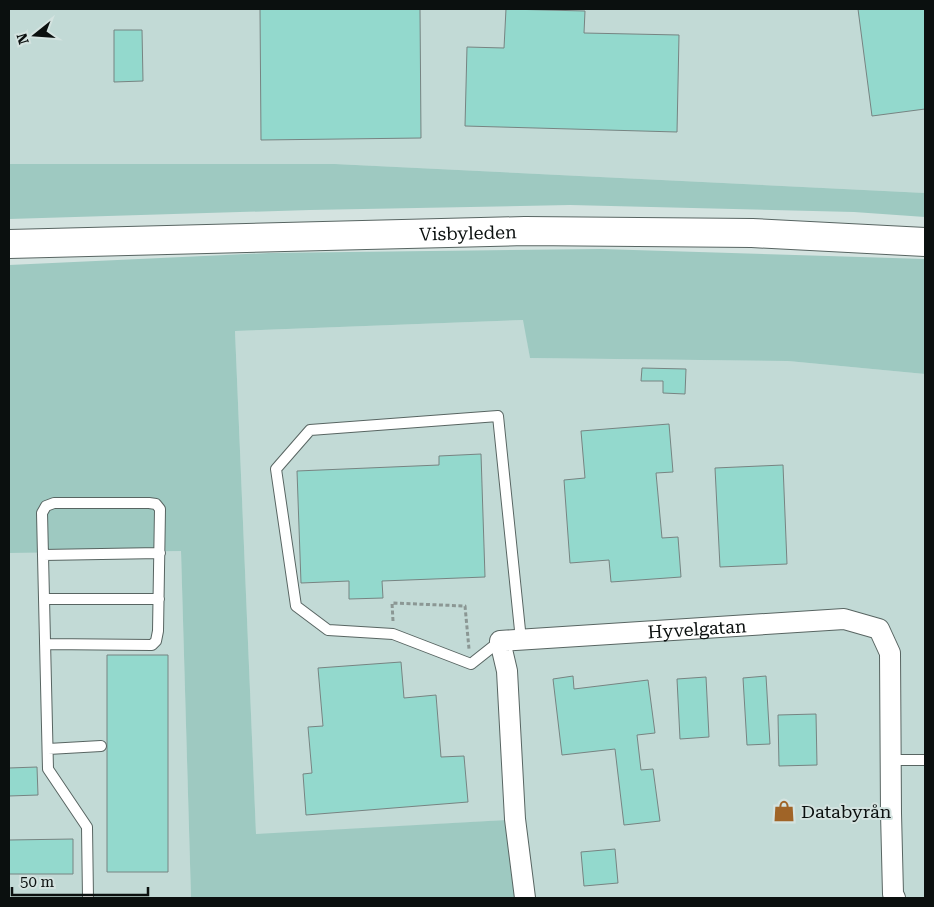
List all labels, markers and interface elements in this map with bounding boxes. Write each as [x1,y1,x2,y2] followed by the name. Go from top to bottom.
[10,10,60,60] north arrow
[13,31,32,46] text: N
[419,221,517,244] street label: Visbyleden
[647,615,747,642] street label: Hyvelgatan
[771,798,797,824] shop icon: Databyrån
[801,801,892,822] place label: Databyrån
[12,864,149,896] scale bar
[20,873,55,891] text: 50 m

